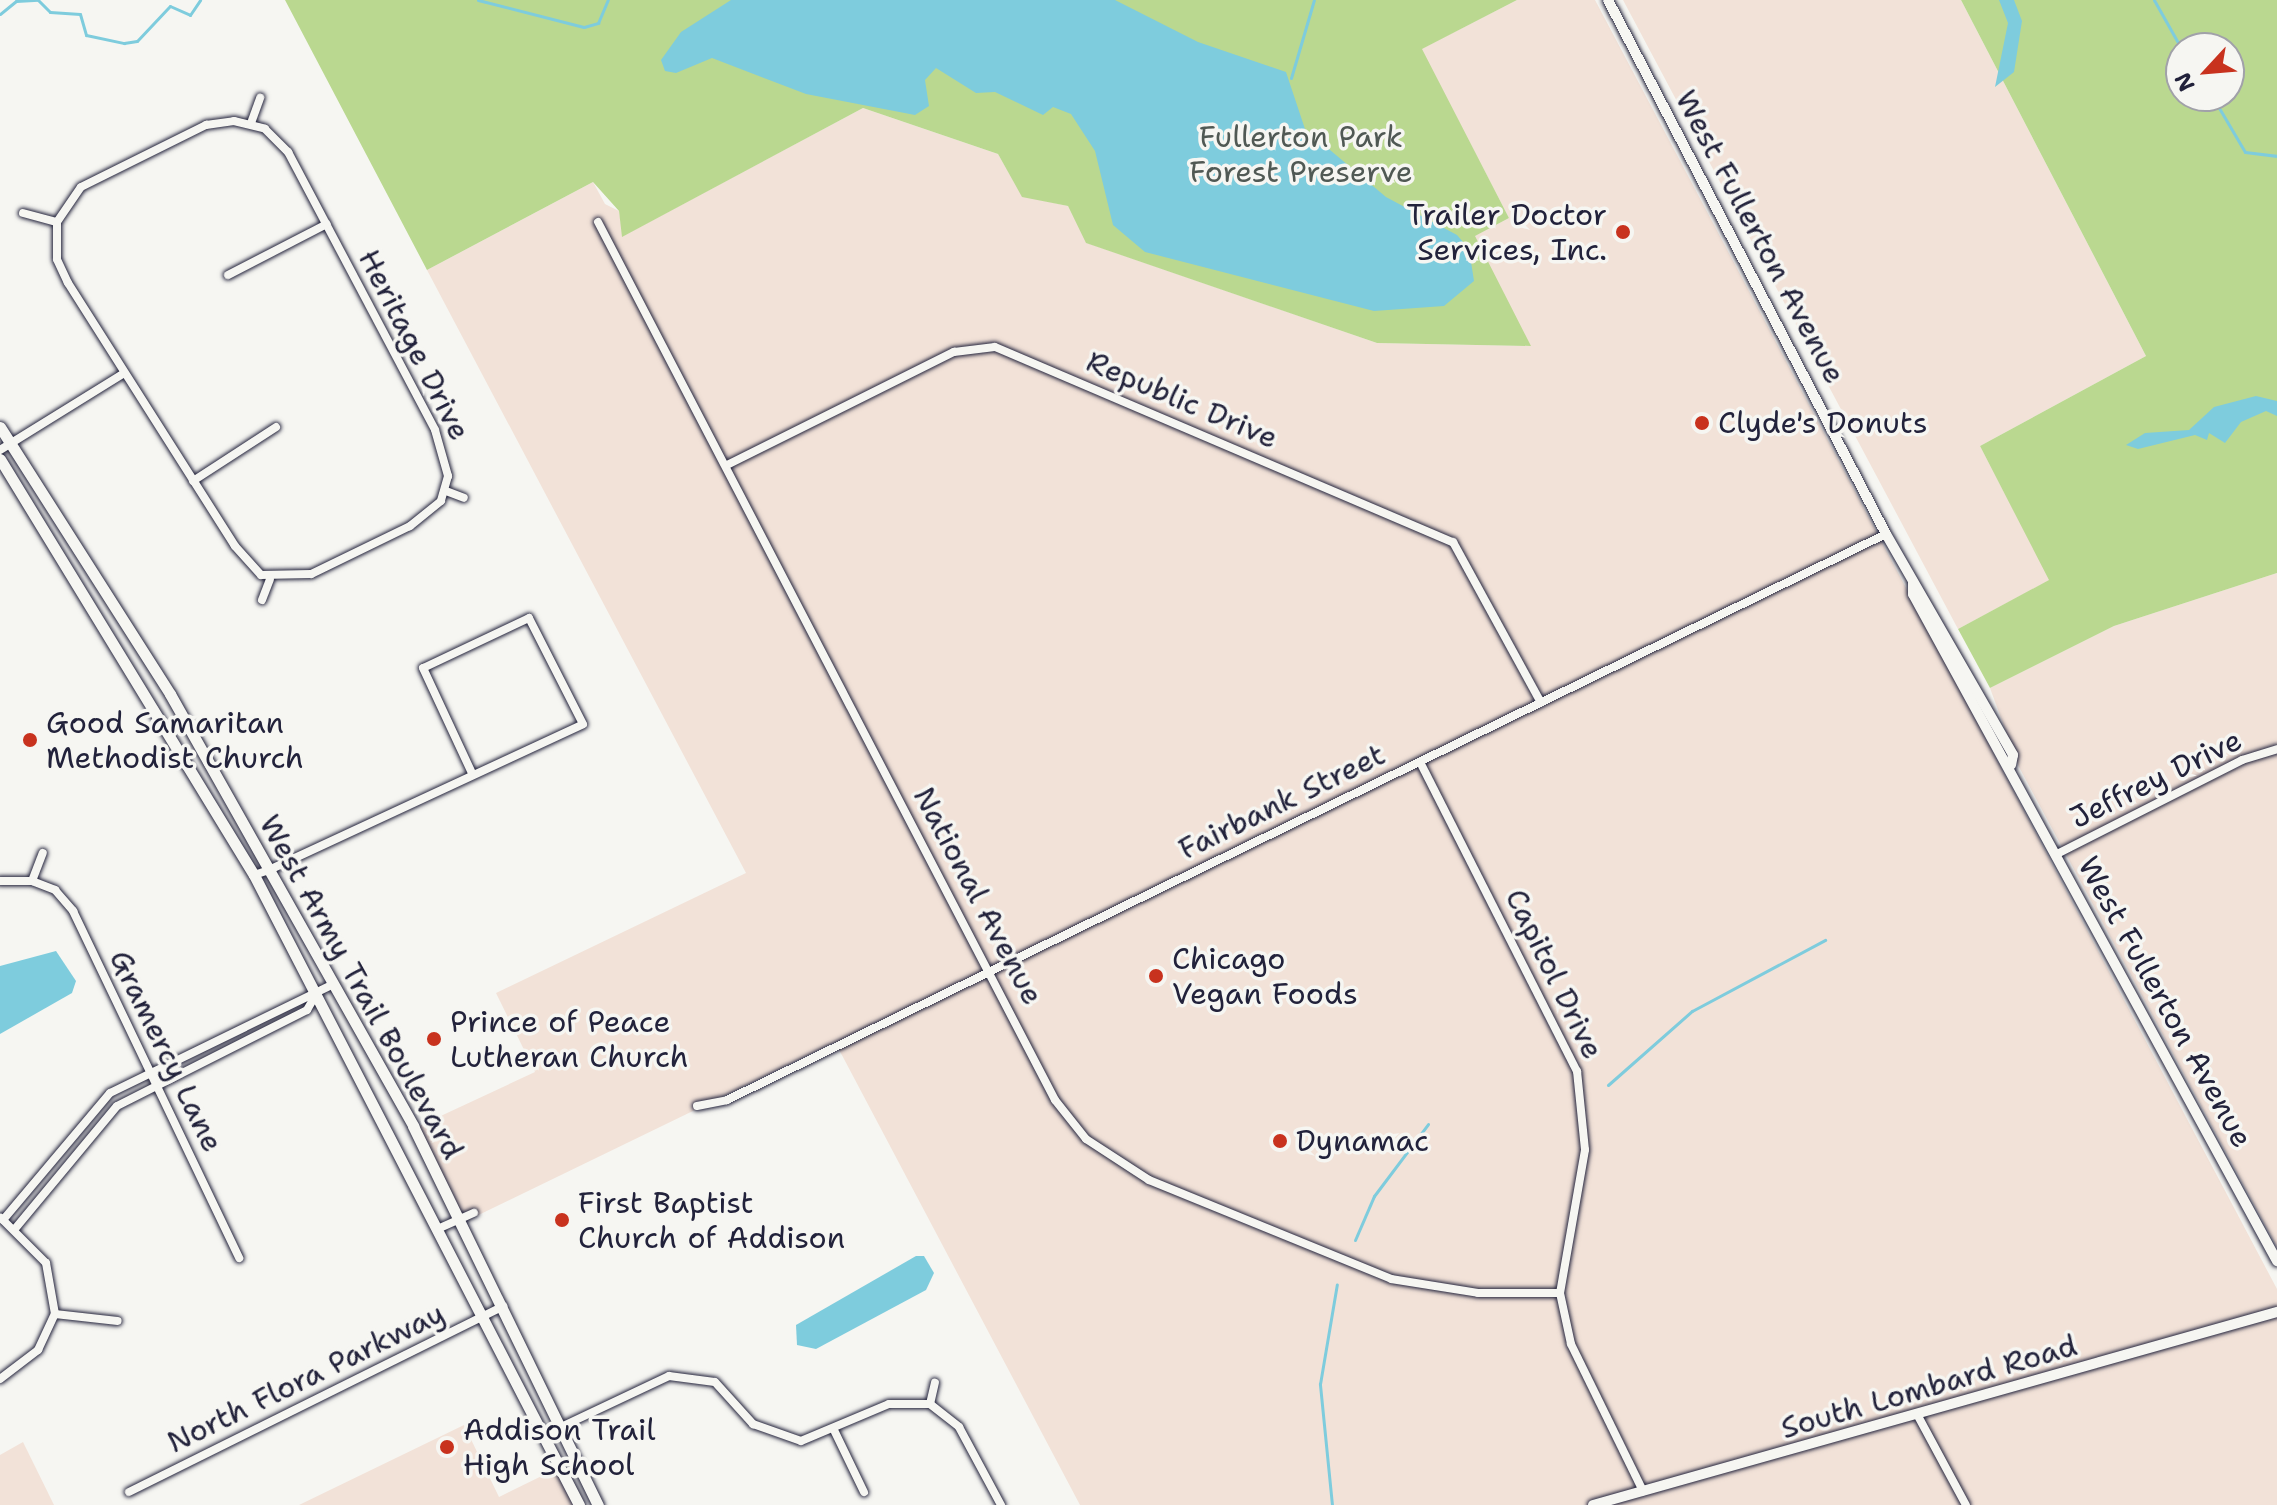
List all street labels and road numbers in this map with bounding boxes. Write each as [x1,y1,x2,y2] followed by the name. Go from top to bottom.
[1667,84,1853,390] street label: West Fullerton Avenue
[351,244,477,446] street label: Heritage Drive
[1081,344,1283,456] street label: Republic Drive
[2064,722,2248,836] street label: Jeffrey Drive
[1173,736,1391,868] street label: Fairbank Street
[905,781,1051,1011] street label: National Avenue
[251,809,471,1165] street label: West Army Trail Boulevard
[2070,850,2260,1154] street label: West Fullerton Avenue
[1497,883,1611,1065] street label: Capitol Drive
[102,944,230,1158] street label: Gramercy Lane
[161,1295,451,1461] street label: North Flora Parkway
[1777,1327,2081,1447] street label: South Lombard Road

